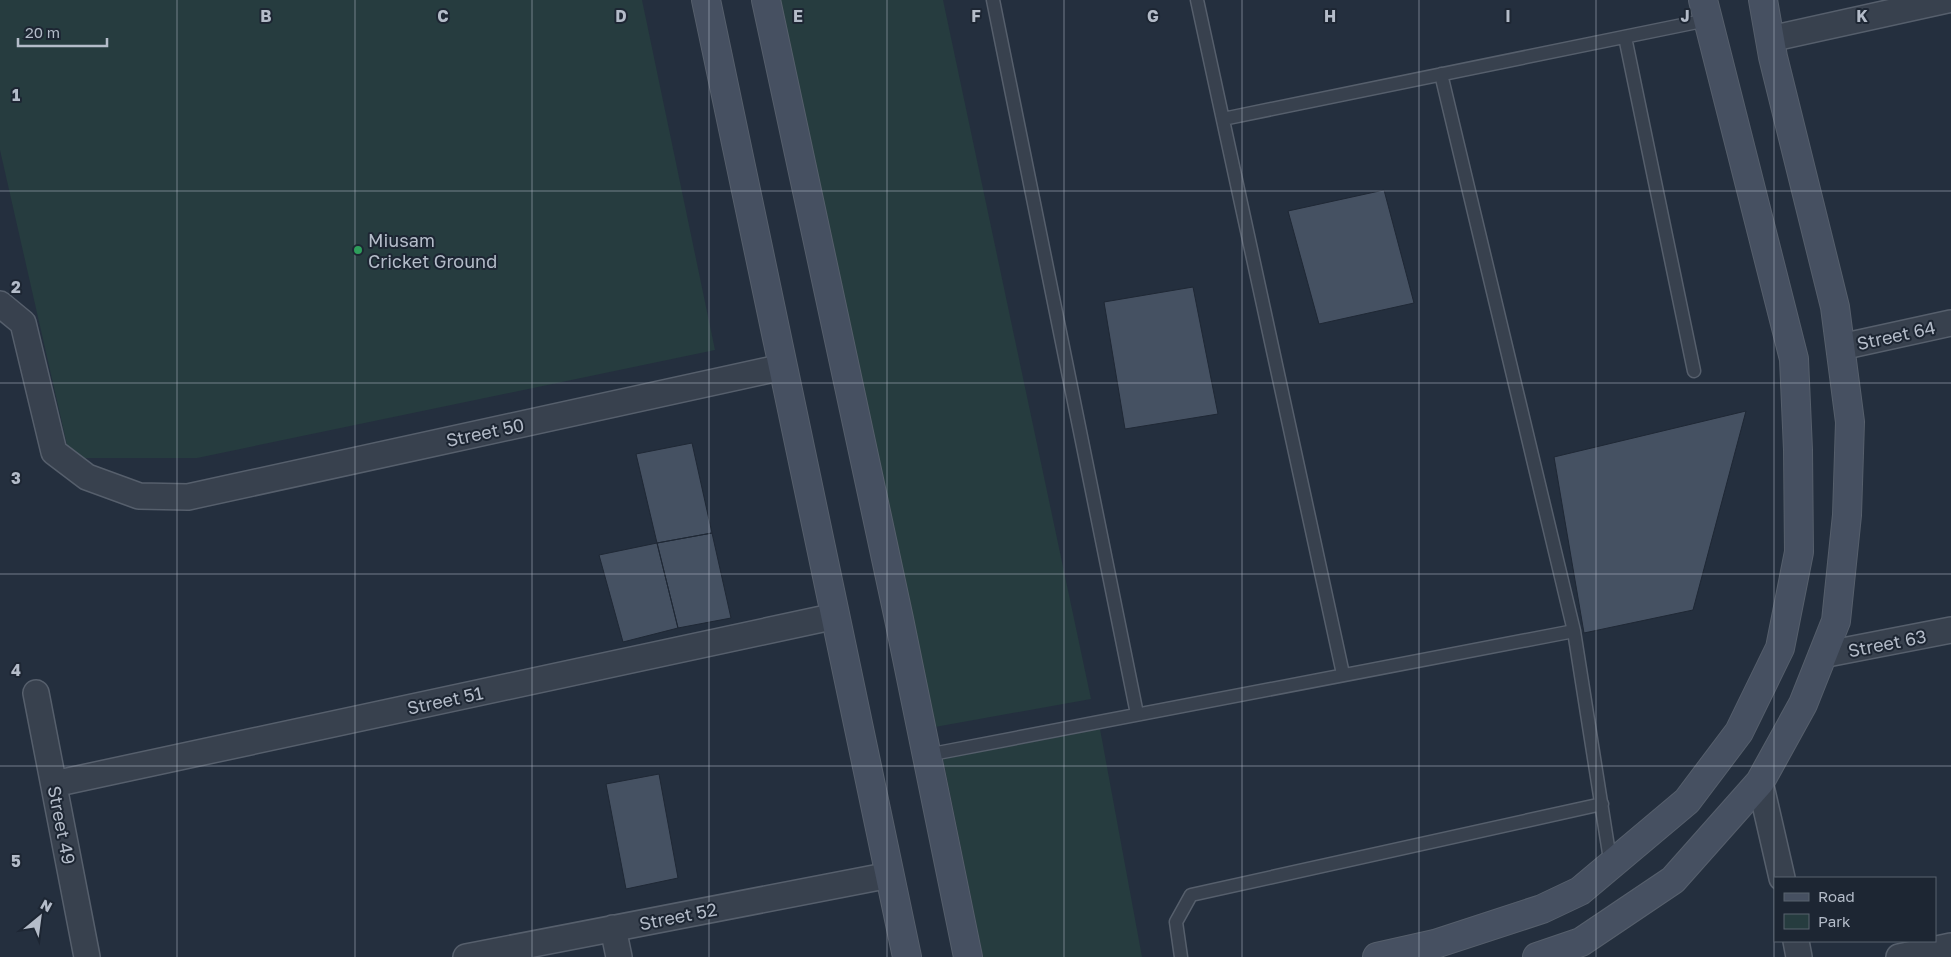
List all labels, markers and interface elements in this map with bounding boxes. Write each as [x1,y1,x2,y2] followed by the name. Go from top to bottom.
[260,6,272,26] text: B
[437,6,449,26] text: C
[615,6,627,26] text: D
[793,6,803,26] text: E
[971,6,981,26] text: F
[1147,6,1159,26] text: G
[1324,6,1336,26] text: H
[1505,6,1511,26] text: I
[1680,6,1690,26] text: J
[1856,6,1868,26] text: K
[18,15,106,47] scale bar
[25,23,60,41] text: 20 m
[12,85,20,105] text: 1
[368,229,497,272] place label: Miusam Cricket Ground
[352,244,364,256] marker: Miusam Cricket Ground
[11,277,21,297] text: 2
[1855,316,1937,354] street label: Street 64
[444,413,526,451] street label: Street 50
[11,468,21,488] text: 3
[1846,625,1928,661] street label: Street 63
[11,660,21,680] text: 4
[405,681,485,719] street label: Street 51
[44,784,80,866] street label: Street 49
[11,851,21,871] text: 5
[1774,877,1936,942] legend
[1818,887,1855,905] text: Road
[15,892,65,942] north arrow
[38,895,55,915] text: N
[637,898,719,934] street label: Street 52
[1818,912,1851,930] text: Park

